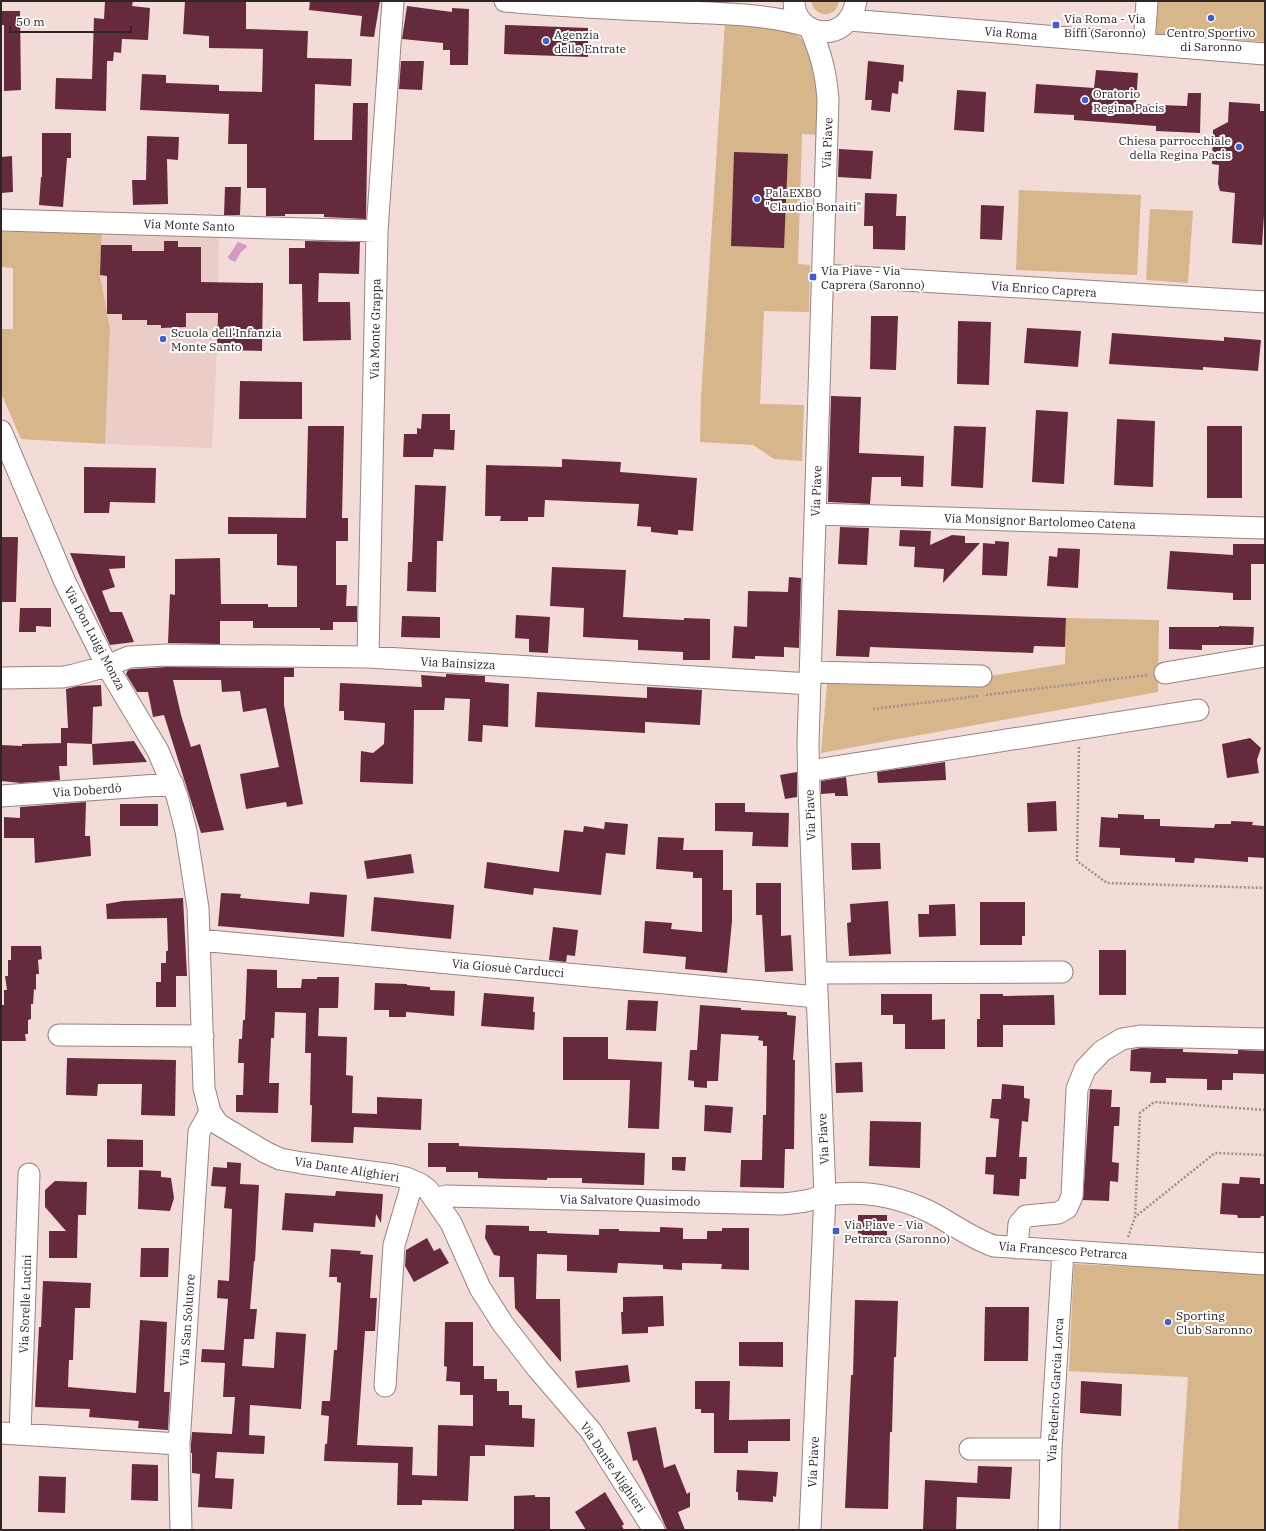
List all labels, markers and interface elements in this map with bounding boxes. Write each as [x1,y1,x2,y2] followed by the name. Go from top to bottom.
[10,8,131,34] scale bar
[1064,11,1146,40] place label: Via Roma - Via Biffi (Saronno)
[1206,13,1216,23] marker: Centro Sportivo di Saronno
[16,14,45,29] text: 50 m
[1051,20,1061,30] marker: Via Roma - Via Biffi (Saronno)
[984,23,1039,43] street label: Via Roma
[1167,25,1256,54] place label: Centro Sportivo di Saronno
[554,27,626,56] place label: Agenzia delle Entrate
[541,36,551,46] marker: Agenzia delle Entrate
[1093,86,1164,115] place label: Oratorio Regina Pacis
[1080,95,1090,105] marker: Oratorio Regina Pacis
[819,117,835,169] street label: Via Piave
[1119,133,1231,162] place label: Chiesa parrocchiale della Regina Pacis
[1234,142,1244,152] marker: Chiesa parrocchiale della Regina Pacis
[765,185,862,214] place label: PalaEXBO "Claudio Bonaiti"
[752,194,762,204] marker: PalaEXBO "Claudio Bonaiti"
[143,216,235,234] street label: Via Monte Santo
[821,263,925,292] place label: Via Piave - Via Caprera (Saronno)
[808,272,818,282] marker: Via Piave - Via Caprera (Saronno)
[367,278,383,380] street label: Via Monte Grappa
[991,278,1098,300] street label: Via Enrico Caprera
[171,325,282,354] place label: Scuola dell'Infanzia Monte Santo
[158,334,168,344] marker: Scuola dell'Infanzia Monte Santo
[808,465,824,517] street label: Via Piave
[944,510,1137,532] street label: Via Monsignor Bartolomeo Catena
[61,584,129,693] street label: Via Don Luigi Monza
[420,654,496,672] street label: Via Bainsizza
[52,780,122,800] street label: Via Doberdò
[802,789,818,841] street label: Via Piave
[451,956,565,980] street label: Via Giosuè Carducci
[814,1113,832,1165] street label: Via Piave
[294,1153,401,1185] street label: Via Dante Alighieri
[559,1191,701,1209] street label: Via Salvatore Quasimodo
[844,1217,950,1246] place label: Via Piave - Via Petrarca (Saronno)
[831,1226,841,1236] marker: Via Piave - Via Petrarca (Saronno)
[998,1238,1129,1262] street label: Via Francesco Petrarca
[16,1254,34,1354] street label: Via Sorelle Lucini
[176,1273,198,1367] street label: Via San Solutore
[1176,1308,1253,1337] place label: Sporting Club Saronno
[1044,1317,1066,1463] street label: Via Federico Garcia Lorca
[1163,1317,1173,1327] marker: Sporting Club Saronno
[577,1419,649,1515] street label: Via Dante Alighieri
[804,1436,822,1488] street label: Via Piave

